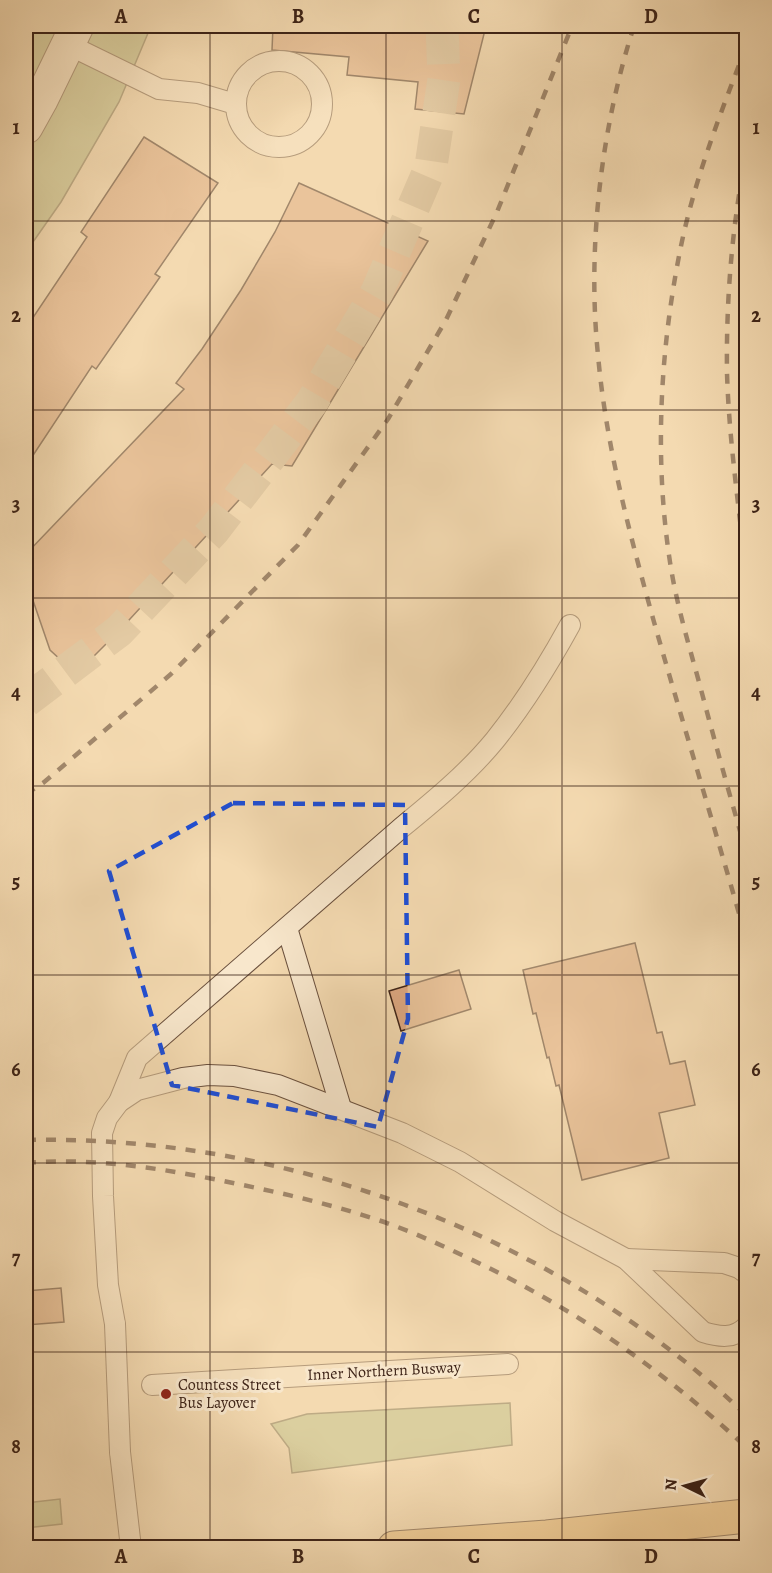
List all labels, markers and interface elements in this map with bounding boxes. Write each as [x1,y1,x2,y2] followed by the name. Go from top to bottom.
[114,3,128,30] text: A
[292,3,304,30] text: B
[468,3,480,30] text: C
[644,3,658,30] text: D
[12,114,20,141] text: 1
[752,114,760,141] text: 1
[11,302,21,329] text: 2
[751,302,761,329] text: 2
[12,491,20,518] text: 3
[752,491,760,518] text: 3
[11,679,21,706] text: 4
[751,679,761,706] text: 4
[12,868,20,895] text: 5
[752,868,760,895] text: 5
[11,1056,21,1083] text: 6
[751,1056,761,1083] text: 6
[12,1244,21,1271] text: 7
[752,1244,761,1271] text: 7
[307,1356,462,1386] street label: Inner Northern Busway
[178,1374,281,1414] place label: Countess Street Bus Layover
[159,1387,173,1401] marker: Countess Street Bus Layover
[11,1433,21,1460] text: 8
[751,1433,761,1460] text: 8
[655,1456,715,1516] north arrow
[660,1478,683,1492] text: N
[114,1543,128,1570] text: A
[292,1543,304,1570] text: B
[468,1543,480,1570] text: C
[644,1543,658,1570] text: D

